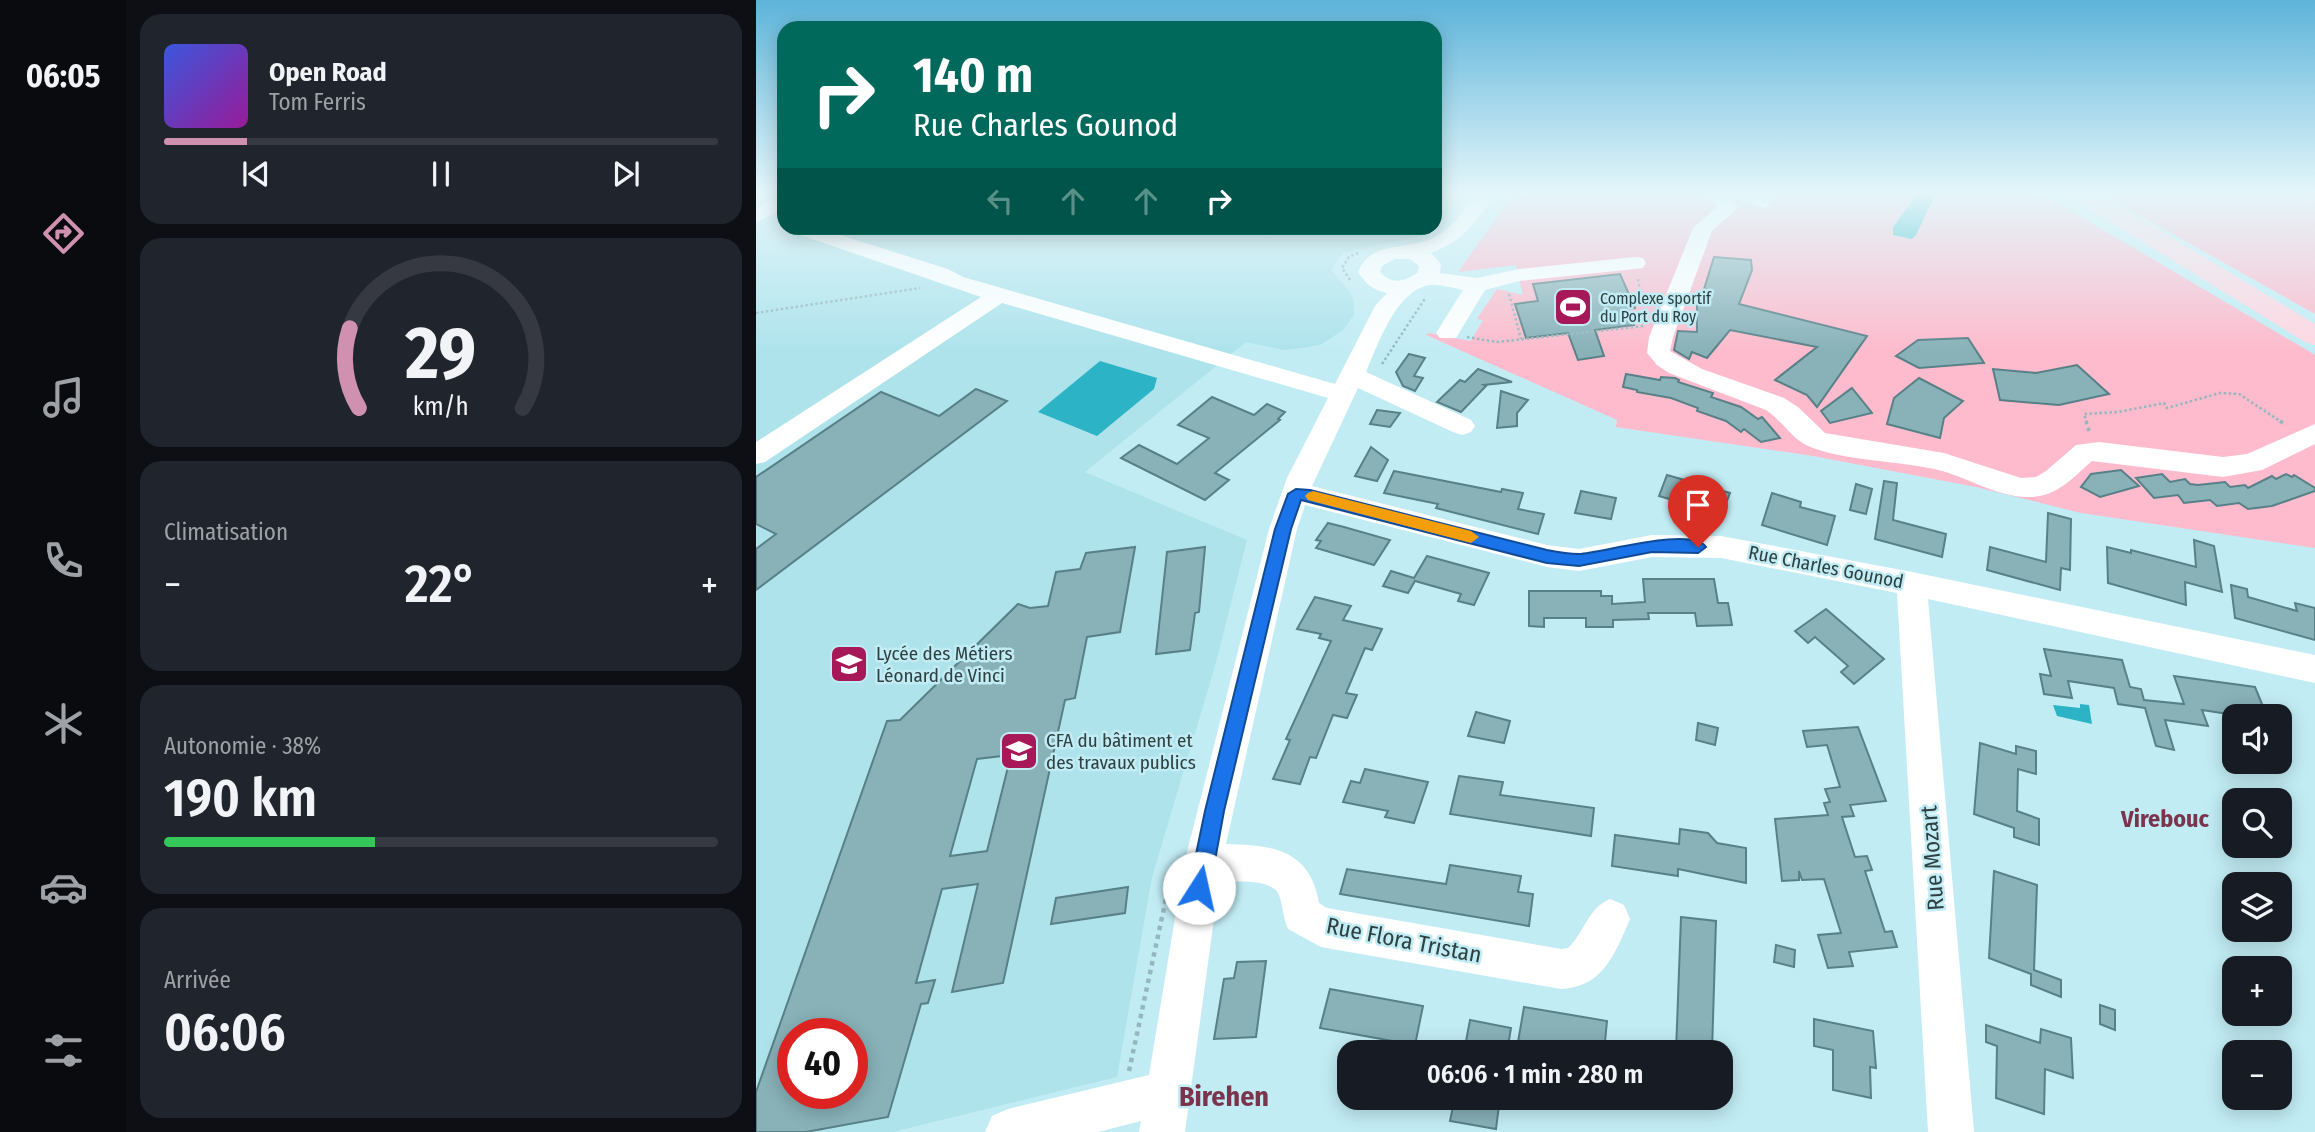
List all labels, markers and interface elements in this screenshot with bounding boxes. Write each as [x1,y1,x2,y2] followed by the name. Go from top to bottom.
[913,46,1033,105] text: 140 m
[798,49,889,140] icon: right
[26,57,100,95] text: 06:05
[269,57,387,88] text: Open Road
[269,88,366,116] text: Tom Ferris
[913,106,1178,144] text: Rue Charles Gounod
[237,155,275,193] icon: previous
[422,155,460,193] icon: pause
[607,155,645,193] icon: next
[981,182,1019,220] icon: left
[1054,182,1092,220] icon: ahead
[1127,182,1165,220] icon: ahead
[1200,182,1238,220] icon: right
[39,209,88,258] icon: directions
[1552,286,1594,328] sports icon: Complexe sportif du Port du Roy
[1600,289,1712,326] place label: Complexe sportif du Port du Roy
[405,311,476,398] text: 29
[39,373,88,422] icon: music
[413,392,469,422] text: km/h
[1668,475,1728,547] pin
[1679,486,1717,524] icon: arrive
[164,518,288,546] text: Climatisation
[39,536,88,585] icon: phone
[1747,541,1905,593] street label: Rue Charles Gounod
[405,553,477,616] text: 22°
[164,562,181,608] text: −
[701,562,718,608] text: +
[876,642,1013,687] place label: Lycée des Métiers Léonard de Vinci
[828,643,870,685] school or university icon: Lycée des Métiers Léonard de Vinci
[39,699,88,748] icon: climate
[2222,704,2292,1110] map controls
[2222,704,2292,774] button: sound
[1046,729,1196,774] place label: CFA du bâtiment et des travaux publics
[998,730,1040,772] school or university icon: CFA du bâtiment et des travaux publics
[164,732,321,760] text: Autonomie · 38%
[164,767,317,830] text: 190 km
[2222,788,2292,858] button: search
[1914,804,1950,911] street label: Rue Mozart
[2120,805,2209,833] district label: Virebouc
[1162,851,1236,925] position arrow
[39,863,88,912] icon: car
[2222,872,2292,942] button: layers
[1324,911,1484,969] street label: Rue Flora Tristan
[2222,956,2292,1026] button: +
[164,966,231,994] text: Arrivée
[164,1001,286,1064] text: 06:06
[777,1018,868,1109] speed limit sign: 40
[39,1026,88,1075] icon: filters
[2222,1040,2292,1110] button: −
[1427,1059,1643,1090] text: 06:06 · 1 min · 280 m
[1179,1080,1269,1113] district label: Birehen

